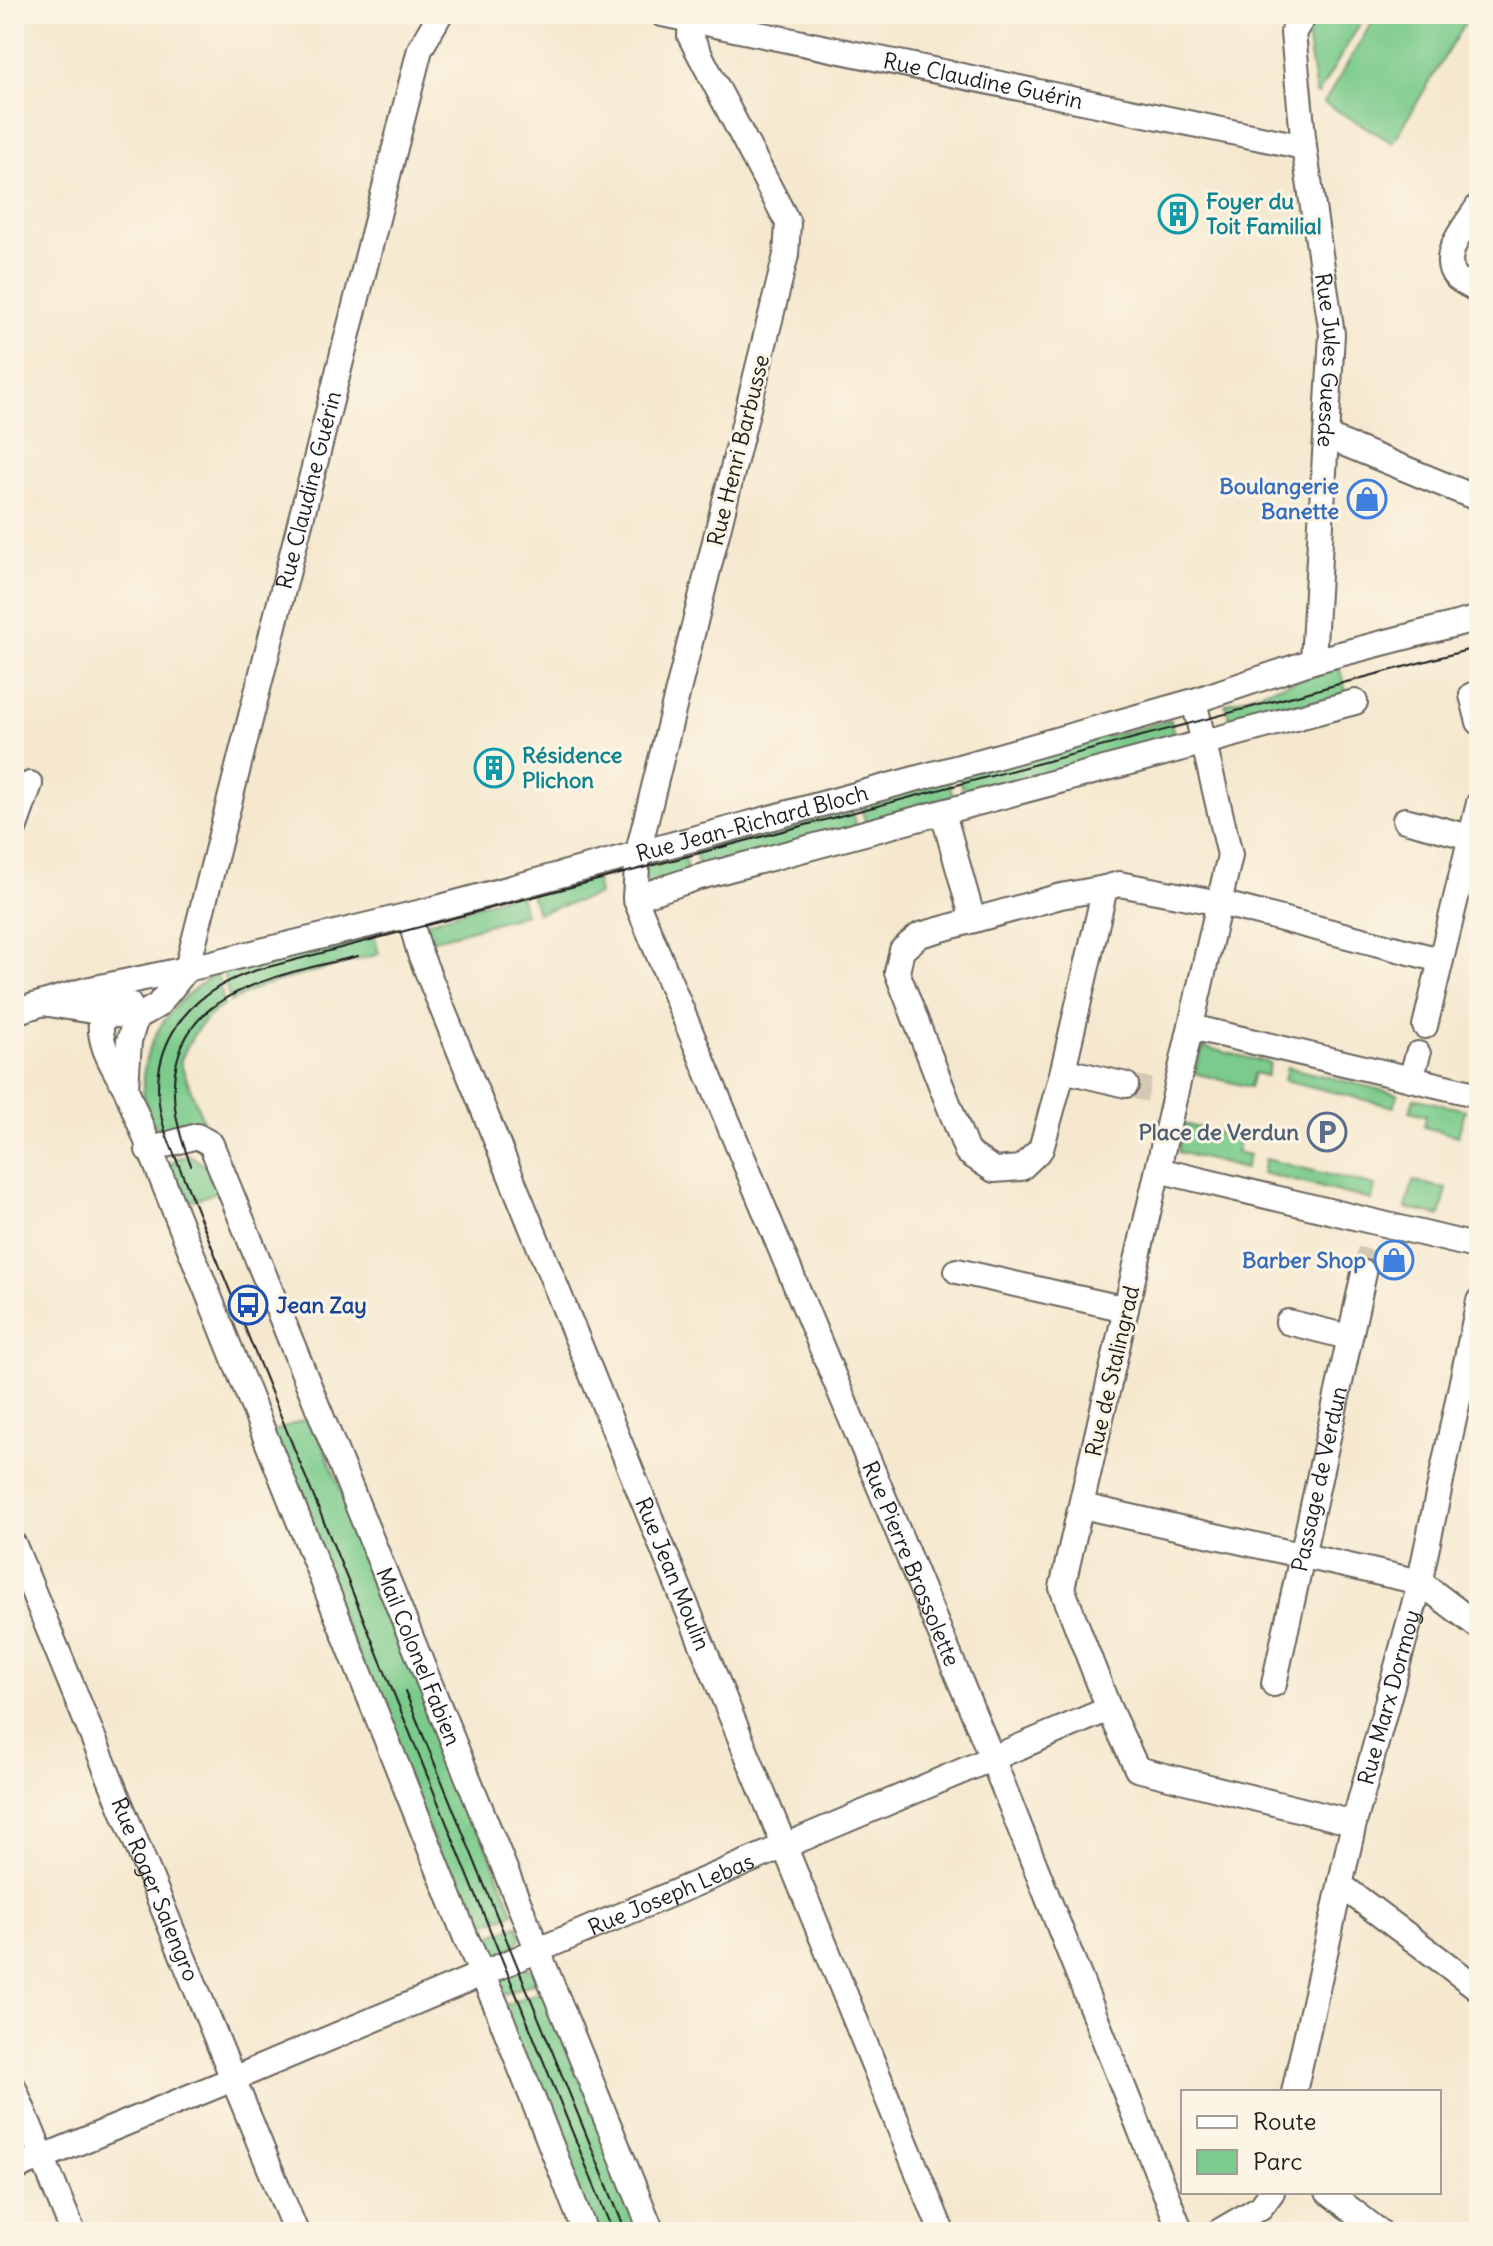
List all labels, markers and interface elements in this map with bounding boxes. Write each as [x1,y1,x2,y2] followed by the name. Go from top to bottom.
[881,46,1086,115] street label: Rue Claudine Guérin
[1206,187,1322,240] place label: Foyer du Toit Familial
[1157,193,1199,235] building icon: Foyer du Toit Familial
[1309,271,1347,448] street label: Rue Jules Guesde
[701,352,775,548] street label: Rue Henri Barbusse
[270,388,347,592] street label: Rue Claudine Guérin
[1219,472,1339,525] place label: Boulangerie Banette
[1346,478,1388,520] shop icon: Boulangerie Banette
[522,741,623,794] place label: Résidence Plichon
[473,747,515,789] building icon: Résidence Plichon
[633,778,871,868] street label: Rue Jean-Richard Bloch
[1306,1111,1348,1153] parking icon: Place de Verdun
[1139,1118,1299,1146] place label: Place de Verdun
[1373,1239,1415,1281] shop icon: Barber Shop
[1242,1246,1366,1274] place label: Barber Shop
[1079,1283,1145,1459] street label: Rue de Stalingrad
[227,1284,269,1326] bus stop icon: Jean Zay
[276,1291,367,1319] place label: Jean Zay
[1285,1383,1353,1574] street label: Passage de Verdun
[856,1457,966,1670] street label: Rue Pierre Brossolette
[629,1493,717,1654] street label: Rue Jean Moulin
[370,1563,467,1750] street label: Mail Colonel Fabien
[1351,1607,1426,1788] street label: Rue Marx Dormoy
[105,1793,205,1985] street label: Rue Roger Salengro
[584,1847,758,1942] street label: Rue Joseph Lebas
[1181,2090,1441,2194] legend
[1253,2106,1316,2136] text: Route
[1253,2146,1302,2176] text: Parc

